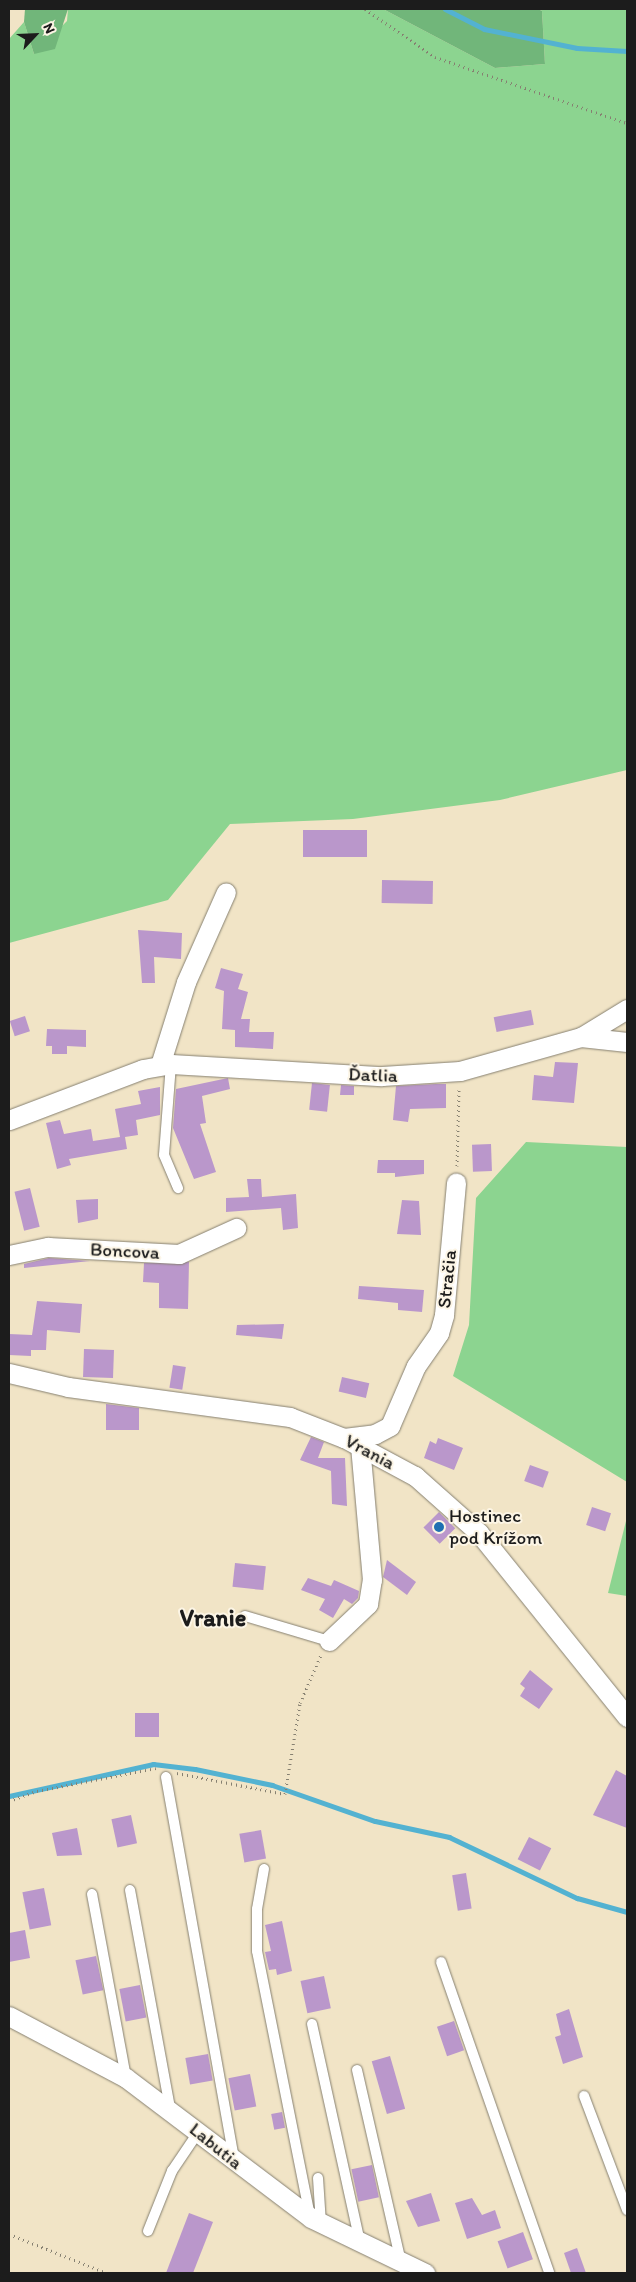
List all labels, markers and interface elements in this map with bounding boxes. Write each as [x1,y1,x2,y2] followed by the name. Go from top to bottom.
[10,10,60,60] north arrow
[39,21,59,36] text: N
[348,1063,398,1087] street label: Ďatlia
[90,1238,160,1264] street label: Boncova
[433,1249,461,1309] street label: Stračia
[341,1429,399,1475] street label: Vrania
[449,1505,541,1549] place label: Hostinec pod Krížom
[433,1521,445,1533] marker: Hostinec pod Krížom
[180,1604,246,1632] district label: Vranie
[185,2118,247,2174] street label: Labutia

